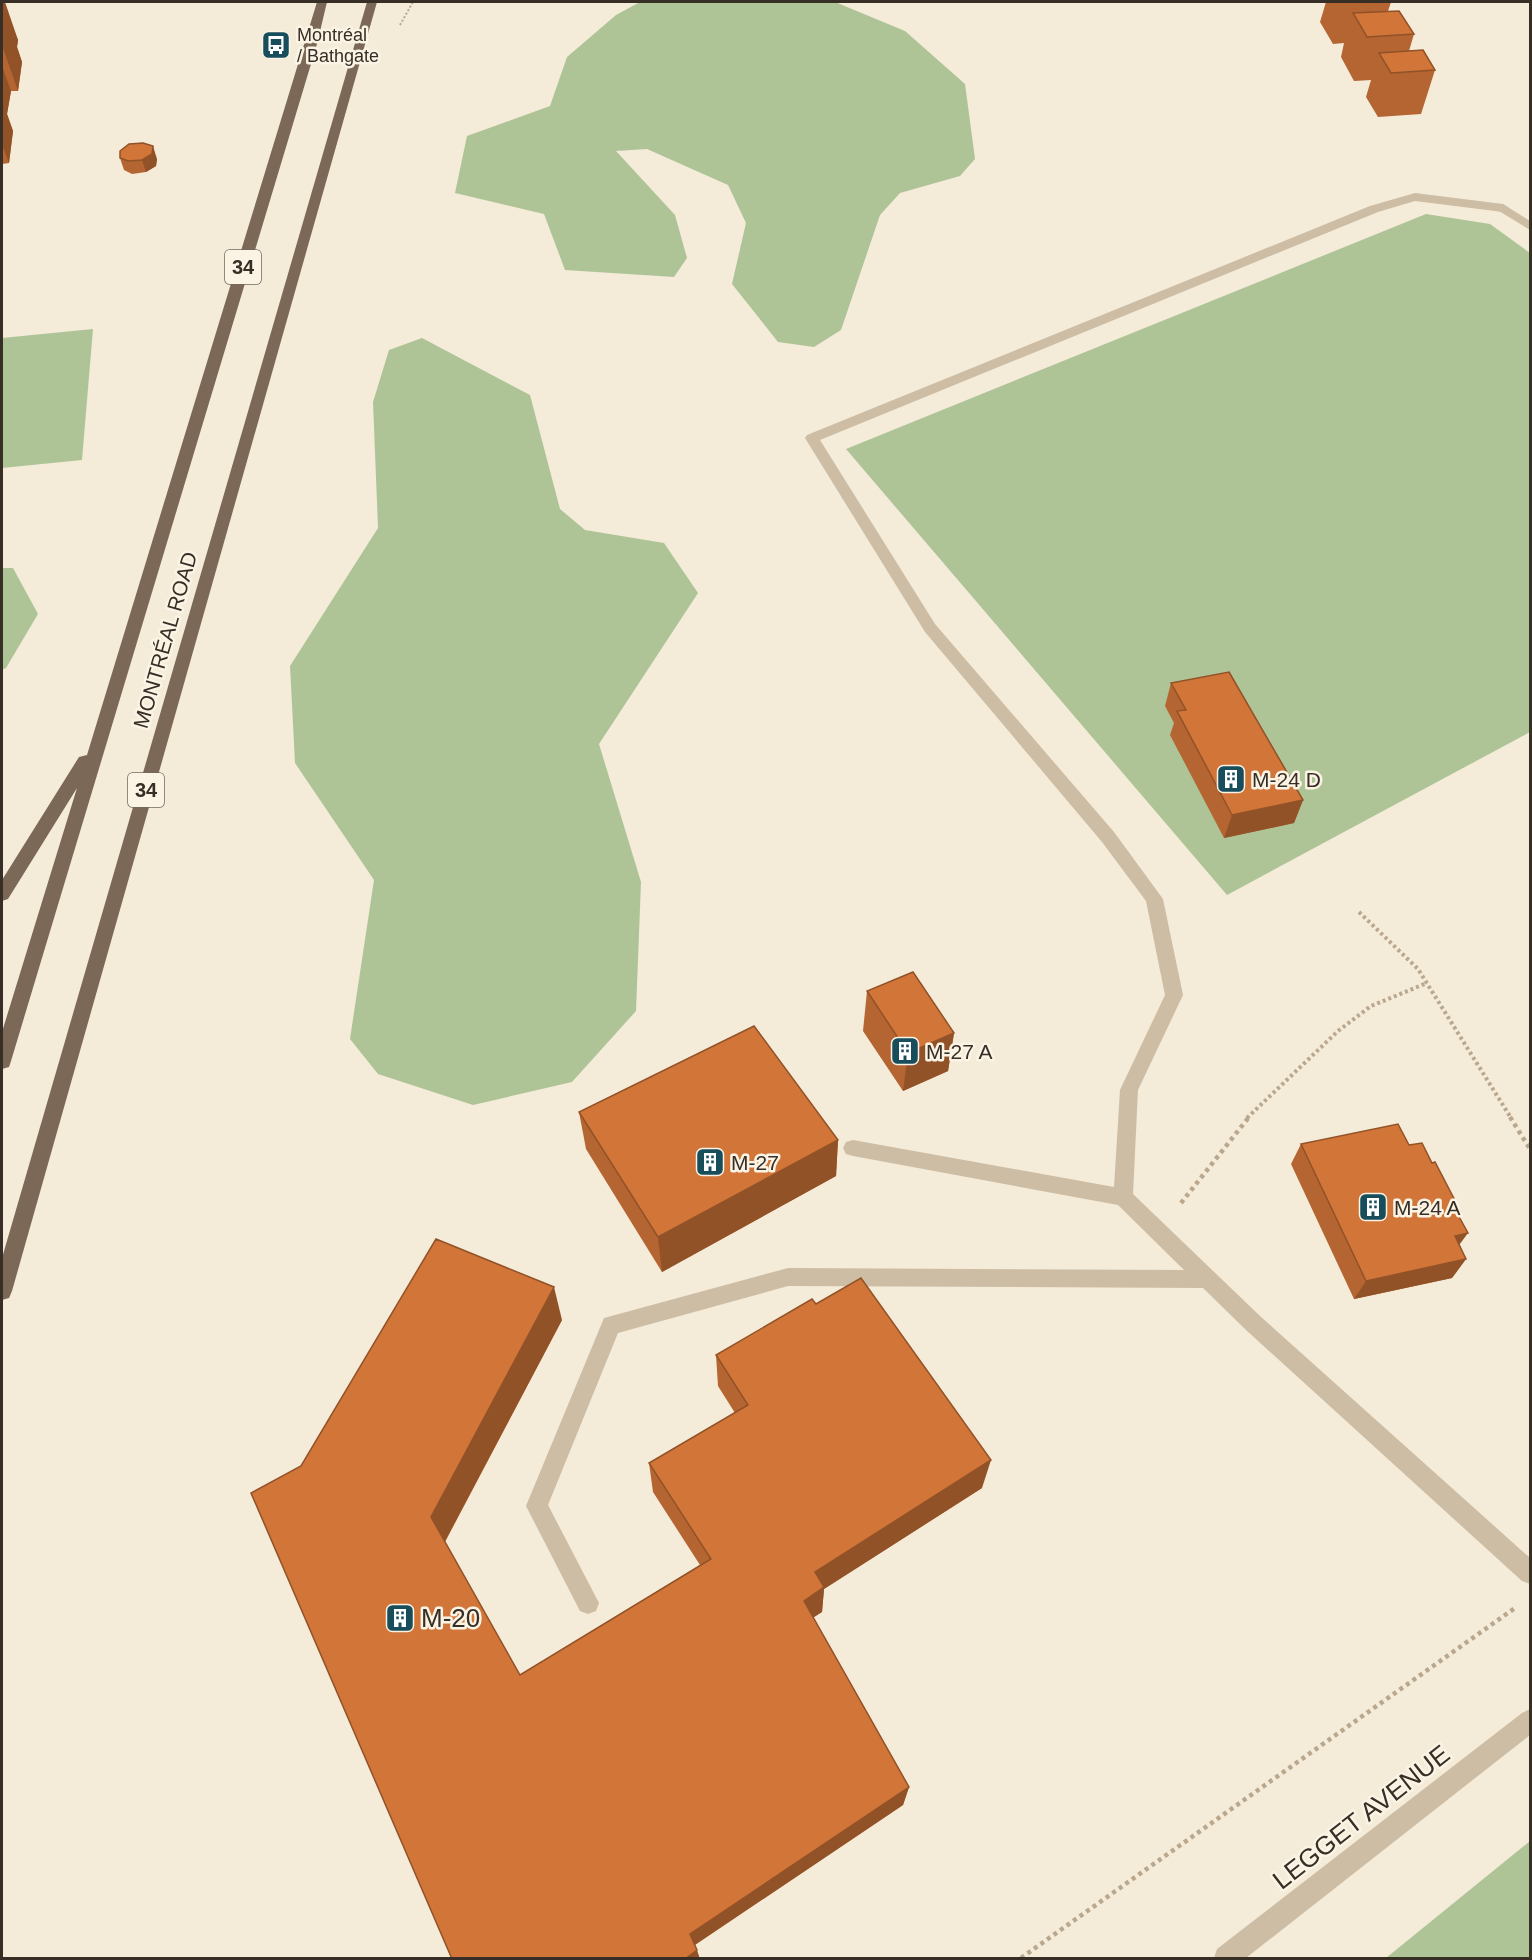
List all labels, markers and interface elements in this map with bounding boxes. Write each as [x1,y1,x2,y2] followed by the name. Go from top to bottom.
[297,25,379,66] place label: Montréal / Bathgate
[260,29,292,61] bus stop icon: Montréal / Bathgate
[225,250,261,284] road number: 34
[129,549,201,731] street label: MONTRÉAL ROAD
[1215,763,1247,795] building icon: M-24 D
[1252,768,1321,791] place label: M-24 D
[128,773,164,807] road number: 34
[889,1035,921,1067] building icon: M-27 A
[926,1040,993,1063] place label: M-27 A
[694,1146,726,1178] building icon: M-27
[731,1151,779,1174] place label: M-27
[1357,1191,1389,1223] building icon: M-24 A
[1394,1196,1461,1219] place label: M-24 A
[384,1602,416,1634] building icon: M-20
[421,1603,480,1633] place label: M-20
[1267,1739,1455,1895] street label: LEGGET AVENUE

